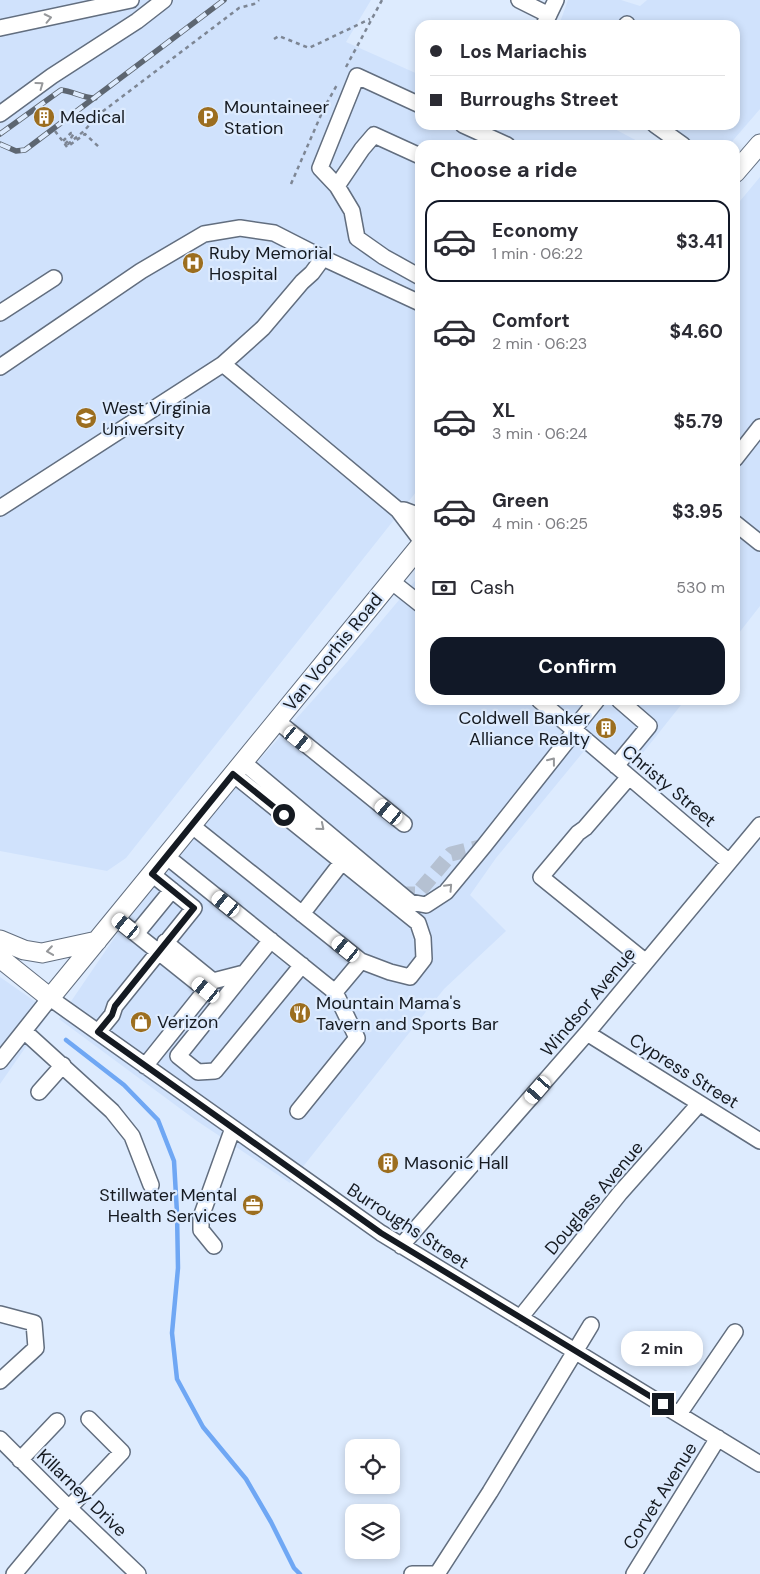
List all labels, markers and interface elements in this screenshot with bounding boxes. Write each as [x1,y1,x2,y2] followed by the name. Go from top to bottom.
[43,13,52,24] one-way arrow
[460,39,587,64] text: Los Mariachis
[34,82,43,91] one-way arrow
[460,87,618,112] text: Burroughs Street
[224,95,329,140] place label: Mountaineer Station
[32,105,56,129] building icon: Medical
[60,105,125,129] place label: Medical
[196,105,220,129] parking icon: Mountaineer Station
[430,155,578,184] text: Choose a ride
[492,218,579,243] text: Economy
[432,219,477,264] icon: car
[676,229,723,254] text: $3.41
[209,241,332,286] place label: Ruby Memorial Hospital
[492,243,583,264] text: 1 min · 06:22
[181,251,205,275] hospital icon: Ruby Memorial Hospital
[492,308,570,333] text: Comfort
[432,309,477,354] icon: car
[670,319,723,344] text: $4.60
[492,333,587,354] text: 2 min · 06:23
[102,396,211,441] place label: West Virginia University
[492,398,515,423] text: XL
[432,399,477,444] icon: car
[74,406,98,430] school or university icon: West Virginia University
[673,409,723,434] text: $5.79
[492,423,588,444] text: 3 min · 06:24
[492,488,549,513] text: Green
[432,489,477,534] icon: car
[672,499,723,524] text: $3.95
[492,513,588,534] text: 4 min · 06:25
[430,574,458,602] icon: cash
[470,575,514,600] text: Cash
[676,577,725,598] text: 530 m
[278,588,388,716] street label: Van Voorhis Road
[430,637,725,695] button: Confirm
[458,706,590,751] place label: Coldwell Banker Alliance Realty
[594,716,618,740] building icon: Coldwell Banker Alliance Realty
[281,724,314,754] car
[617,740,721,832] street label: Christy Street
[546,758,554,767] one-way arrow
[372,797,405,827] car
[273,804,295,826] route start
[316,821,325,830] one-way arrow
[444,884,453,893] one-way arrow
[209,889,242,919] car
[109,911,142,941] car
[329,934,362,964] car
[535,942,641,1062] street label: Windsor Avenue
[45,945,53,956] one-way arrow
[189,975,222,1005] car
[316,991,499,1036] place label: Mountain Mama's Tavern and Sports Bar
[288,1001,312,1025] restaurant icon: Mountain Mama's Tavern and Sports Bar
[129,1010,153,1034] shop icon: Verizon
[157,1010,218,1034] place label: Verizon
[625,1028,743,1114] street label: Cypress Street
[522,1074,553,1106] car
[539,1136,649,1260] street label: Douglass Avenue
[376,1151,400,1175] building icon: Masonic Hall
[404,1151,508,1175] place label: Masonic Hall
[343,1178,473,1274] street label: Burroughs Street
[99,1183,237,1228] place label: Stillwater Mental Health Services
[241,1193,265,1217] office icon: Stillwater Mental Health Services
[622,1332,704,1366] callout: 2 min
[641,1338,683,1359] text: 2 min
[652,1393,674,1415] route end
[617,1438,703,1554] street label: Corvet Avenue
[345,1439,400,1559] map controls
[345,1439,400,1494] button: locate
[32,1444,132,1542] street label: Killarney Drive
[345,1504,400,1559] button: layers

